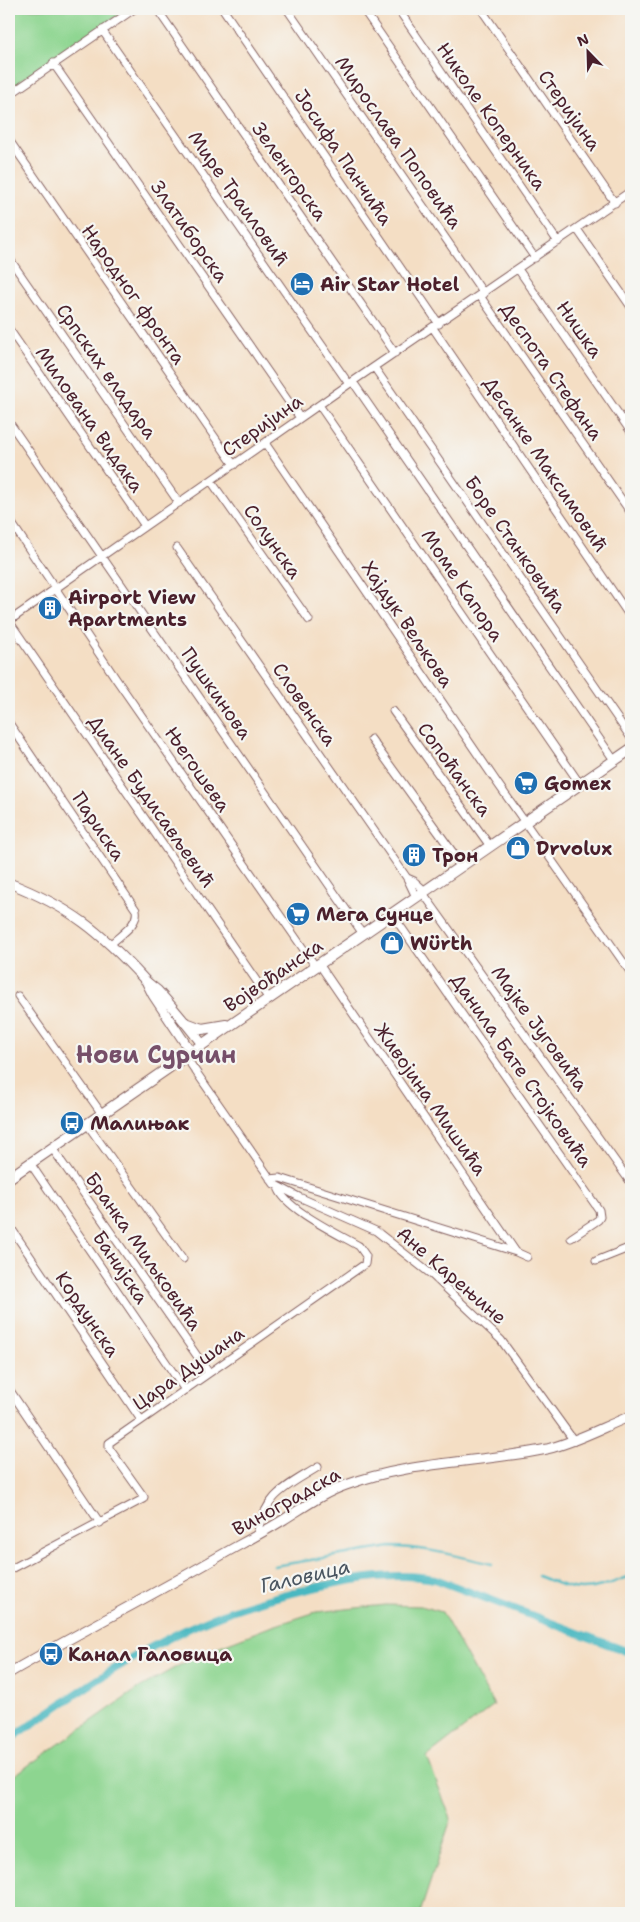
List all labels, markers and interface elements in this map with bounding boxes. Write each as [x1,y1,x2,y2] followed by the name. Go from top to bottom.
[562,28,612,78] north arrow
[574,30,592,50] text: N
[431,37,552,195] street label: Николе Коперника
[329,51,468,234] street label: Мирослава Поповића
[533,65,607,156] street label: Стеријина
[289,84,398,230] street label: Јосифа Панчића
[246,117,333,226] street label: Зеленгорска
[182,126,295,271] street label: Мире Траиловић
[145,175,234,287] street label: Златиборска
[76,219,191,369] street label: Народног фронта
[289,271,315,297] hotel icon: Air Star Hotel
[320,272,460,297] place label: Air Star Hotel
[551,296,608,363] street label: Нишка
[495,297,609,445] street label: Деспота Стефана
[51,299,163,444] street label: Српских владара
[30,341,150,497] street label: Милована Видака
[478,372,614,557] street label: Десанке Максимовић
[217,388,308,462] street label: Стеријина
[459,471,572,618] street label: Боре Станковића
[238,499,307,584] street label: Солунска
[416,524,510,646] street label: Моме Капора
[356,556,459,693] street label: Хајдук Вељкова
[68,585,197,632] place label: Airport View Apartments
[37,595,63,621] building icon: Airport View Apartments
[176,642,258,744] street label: Пушкинова
[267,658,343,751] street label: Словенска
[82,710,221,893] street label: Диане Будисављевић
[412,717,497,822] street label: Сопоћанска
[159,722,236,817] street label: Његошева
[513,770,539,796] supermarket icon: Gomex
[544,771,611,796] place label: Gomex
[66,787,131,866] street label: Париска
[505,835,531,861] shop icon: Drvolux
[536,836,612,861] place label: Drvolux
[401,842,427,868] building icon: Трон
[432,843,478,868] place label: Трон
[285,901,311,927] supermarket icon: Мега Сунце
[316,902,434,927] place label: Мега Сунце
[379,930,405,956] shop icon: Würth
[410,931,473,956] place label: Würth
[219,933,328,1018] street label: Војвођанска
[486,960,594,1096] street label: Мајке Југовића
[445,968,598,1172] street label: Данила Бате Стојковића
[369,1018,493,1181] street label: Живојина Мишића
[76,1039,236,1071] district label: Нови Сурчин
[59,1110,85,1136] bus stop icon: Малињак
[90,1111,189,1136] place label: Малињак
[80,1167,208,1335] street label: Бранка Миљковића
[392,1221,512,1330] street label: Ане Карењине
[87,1226,154,1309] street label: Банијска
[50,1267,125,1362] street label: Кордунска
[128,1321,249,1416] street label: Цара Душана
[228,1461,345,1541] street label: Виноградска
[258,1553,352,1599] water label: Галовица
[38,1641,64,1667] bus stop icon: Канал Галовица
[68,1642,232,1667] place label: Канал Галовица

